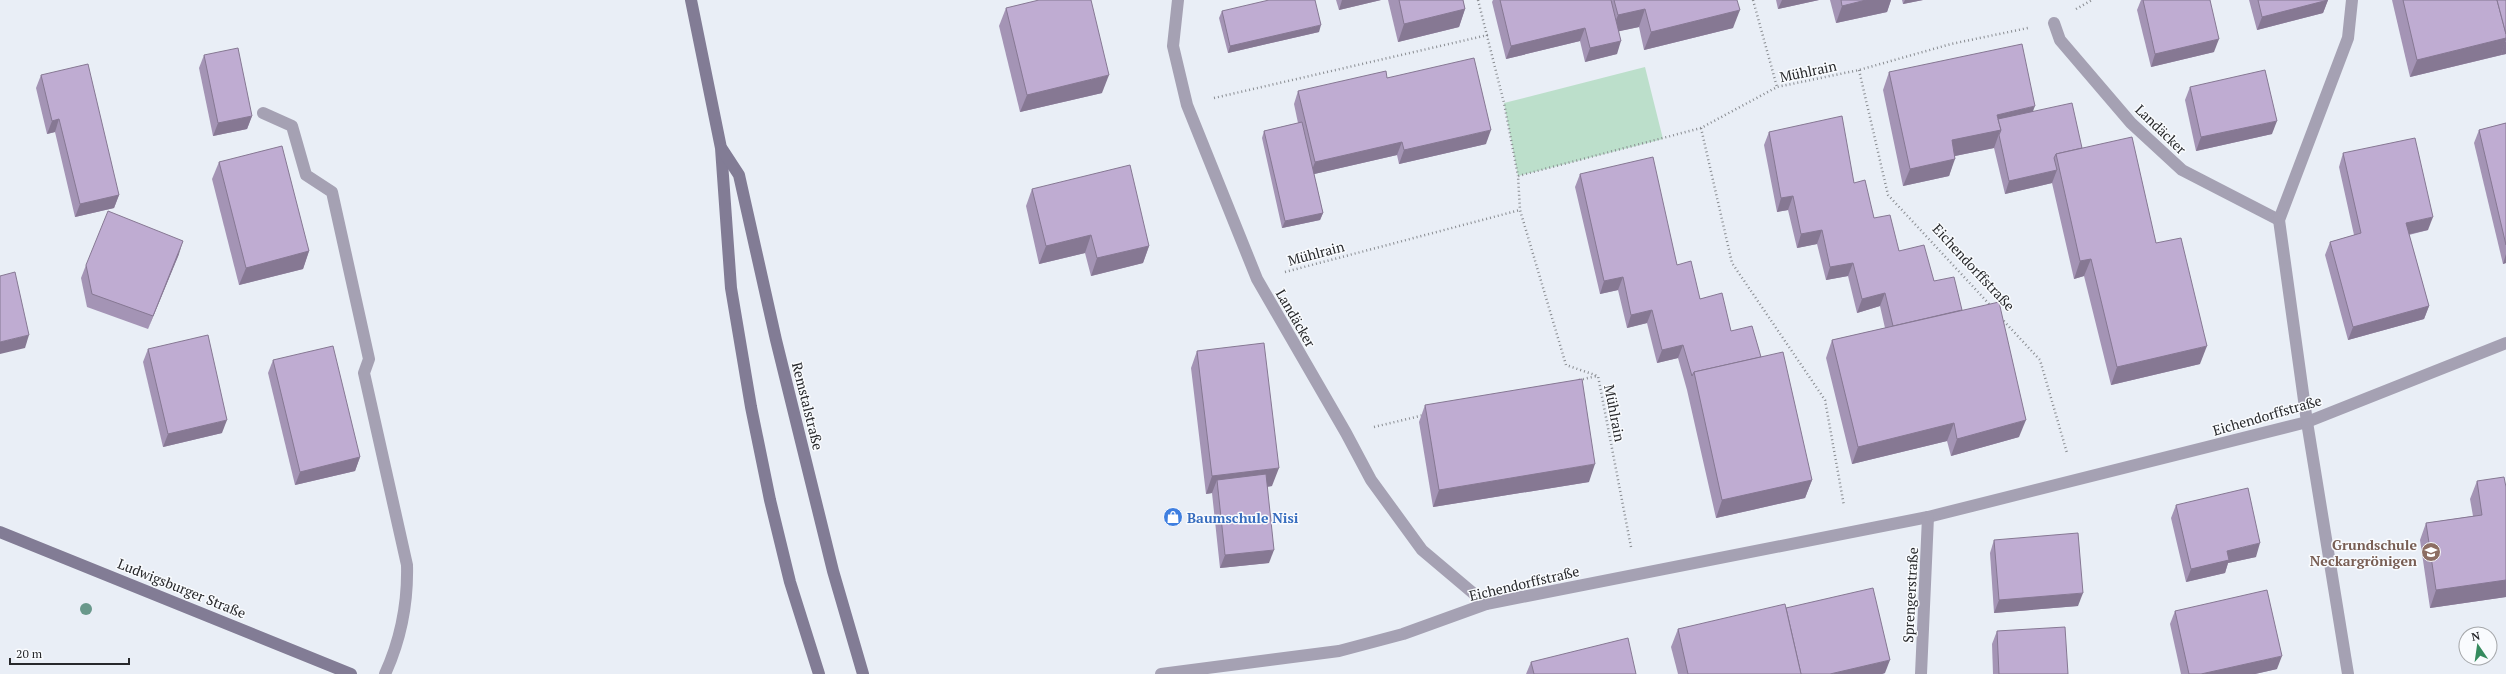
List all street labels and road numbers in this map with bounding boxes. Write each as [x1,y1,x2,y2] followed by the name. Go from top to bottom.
[1778,56,1839,86] street label: Mühlrain
[2131,100,2191,158] street label: Landäcker
[1929,219,2019,315] street label: Eichendorffstraße
[1286,236,1347,270] street label: Mühlrain
[1272,286,1321,351] street label: Landäcker
[788,360,828,452] street label: Remstalstraße
[1600,383,1630,444] street label: Mühlrain
[2210,390,2324,440] street label: Eichendorffstraße
[1898,547,1922,643] street label: Sprengerstraße
[115,554,249,622] street label: Ludwigsburger Straße
[1467,561,1581,605] street label: Eichendorffstraße

